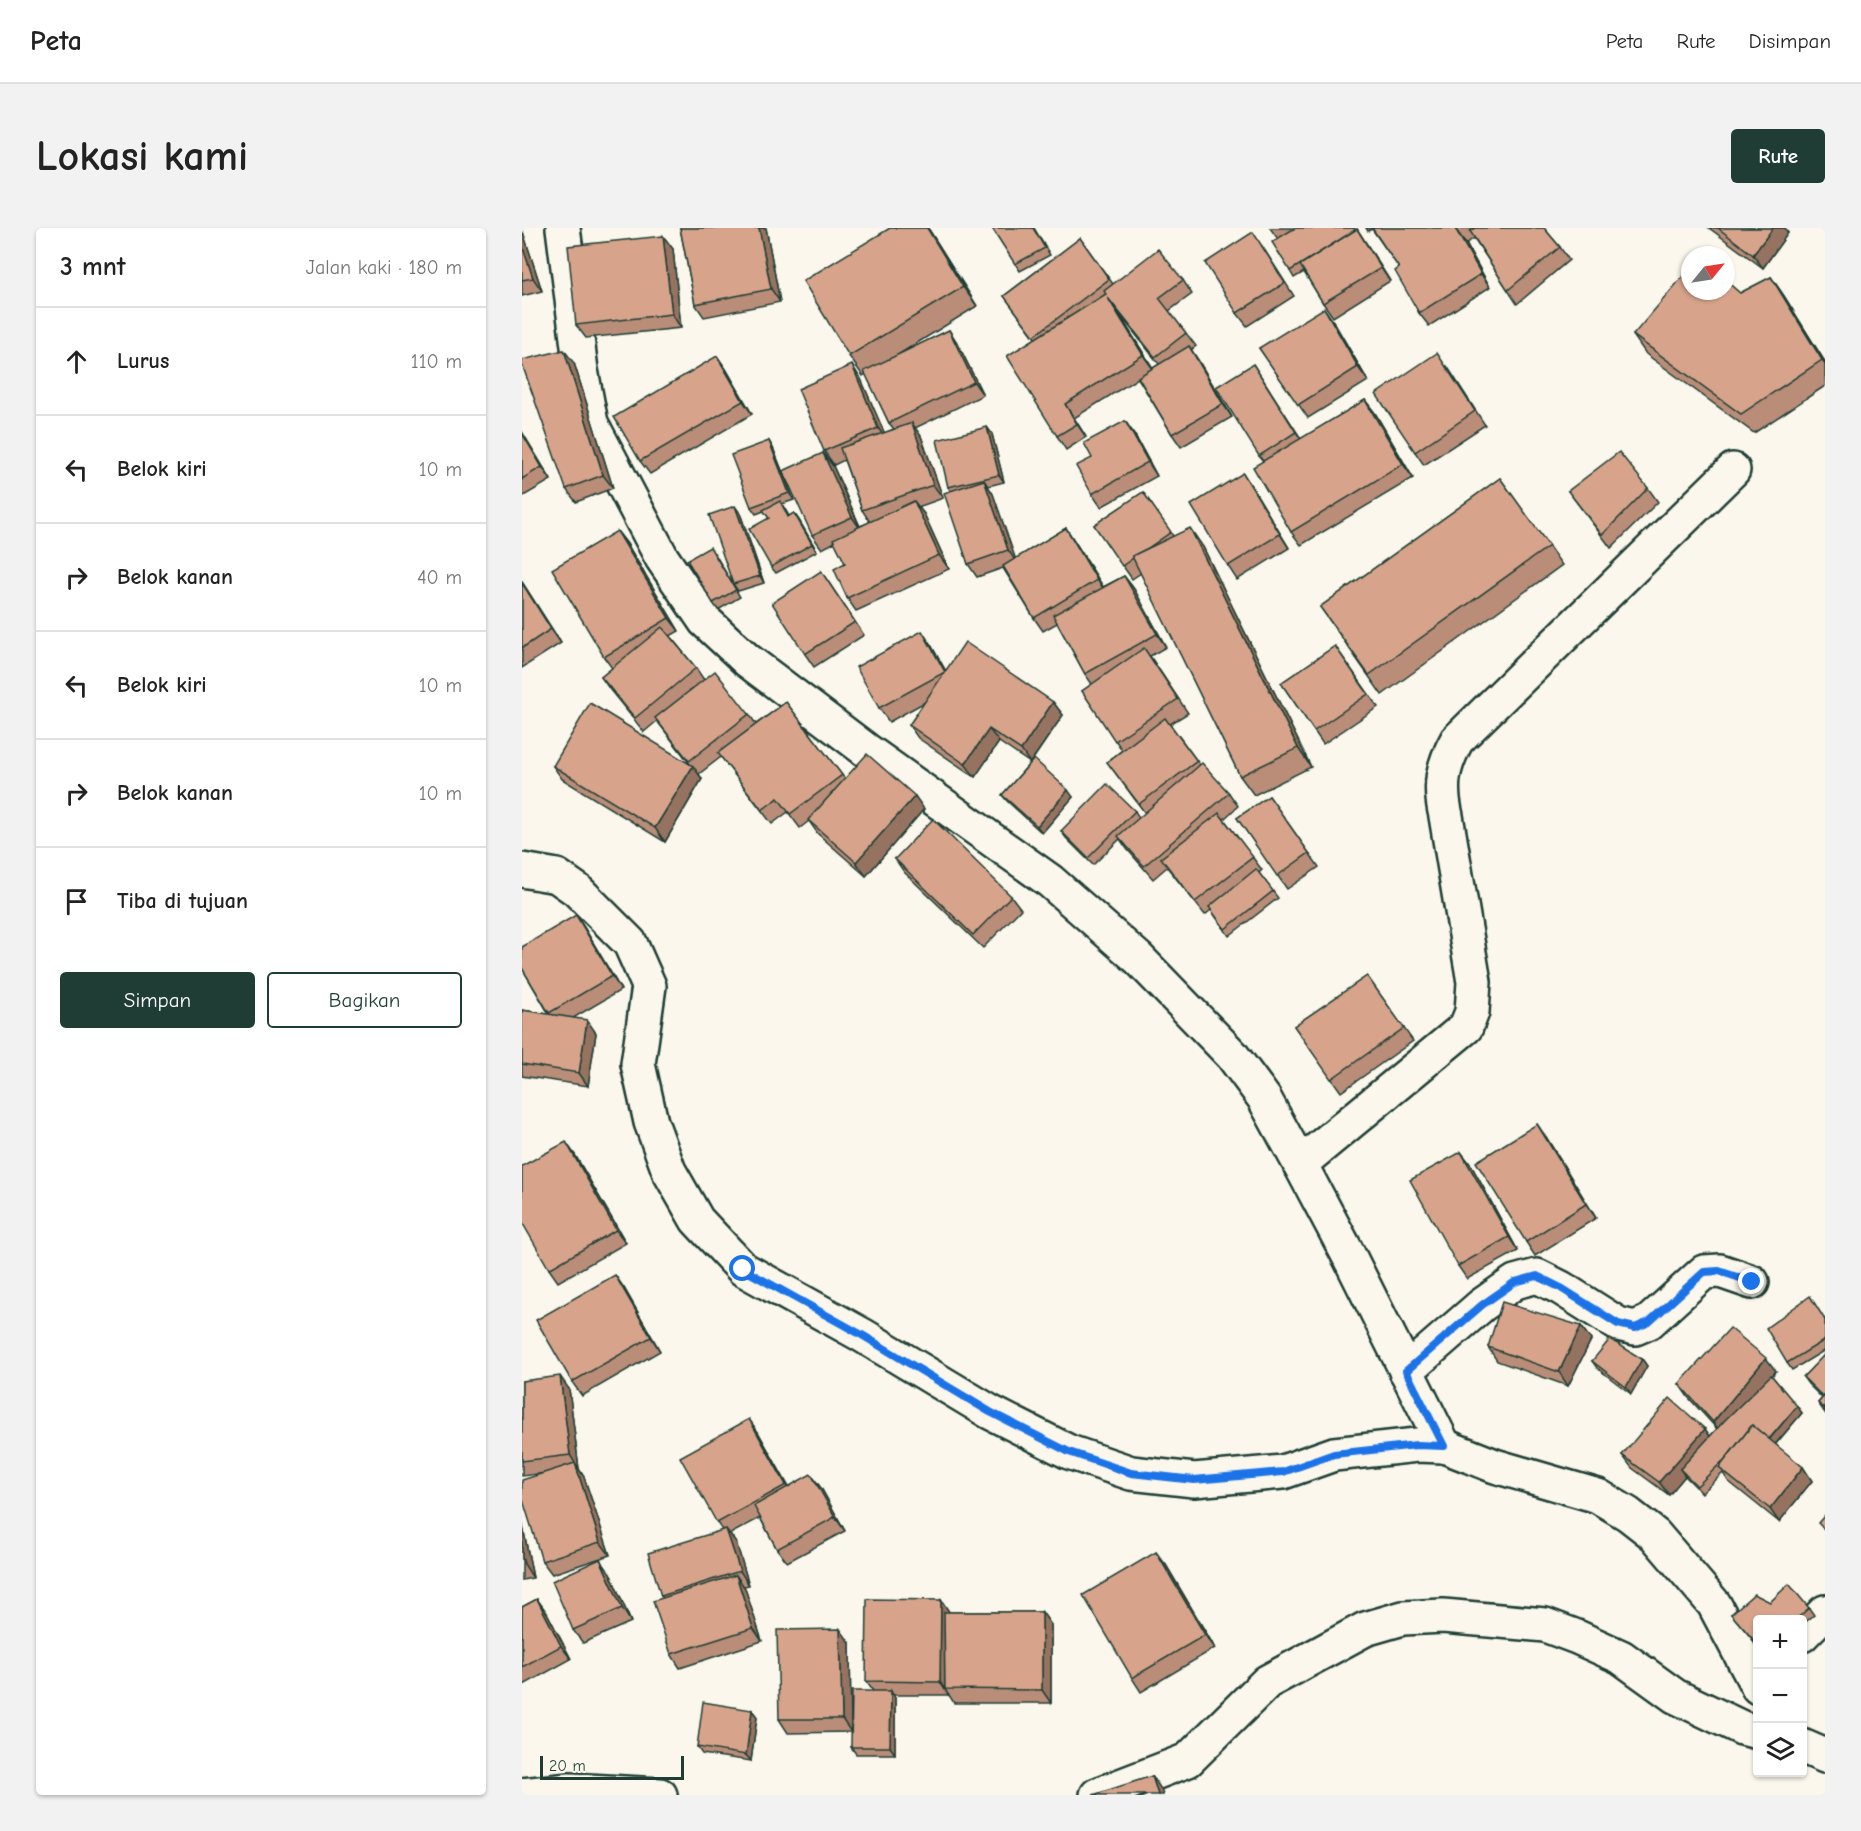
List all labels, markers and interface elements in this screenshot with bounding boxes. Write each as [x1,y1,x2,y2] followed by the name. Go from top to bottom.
[30,25,82,57] text: Peta
[1606,29,1643,53] text: Peta
[1676,29,1716,53] text: Rute
[1749,29,1831,53] text: Disimpan
[1731,129,1825,183] button: Rute
[36,132,248,181] text: Lokasi kami
[1681,246,1735,300] north arrow
[60,252,125,282] text: 3 mnt
[306,256,462,279] text: Jalan kaki · 180 m
[60,345,93,378] icon: ahead
[117,348,169,374] text: Lurus
[411,350,462,373] text: 110 m
[60,453,93,486] icon: left
[117,456,207,482] text: Belok kiri
[419,458,462,481] text: 10 m
[60,561,93,594] icon: right
[117,564,233,590] text: Belok kanan
[417,566,462,589] text: 40 m
[60,669,93,702] icon: left
[117,672,207,698] text: Belok kiri
[419,674,462,697] text: 10 m
[60,777,93,810] icon: right
[117,780,233,806] text: Belok kanan
[419,782,462,805] text: 10 m
[60,885,93,918] icon: arrive
[117,888,248,914] text: Tiba di tujuan
[60,972,255,1028] button: Simpan
[267,972,462,1028] button: Bagikan
[729,1255,755,1281] route start
[1738,1268,1764,1294] route end
[1753,1615,1807,1777] map controls
[1753,1615,1807,1669] button: +
[1753,1669,1807,1723] button: −
[1753,1723,1807,1777] button: layers
[540,1753,684,1780] scale bar
[549,1757,586,1775] text: 20 m

